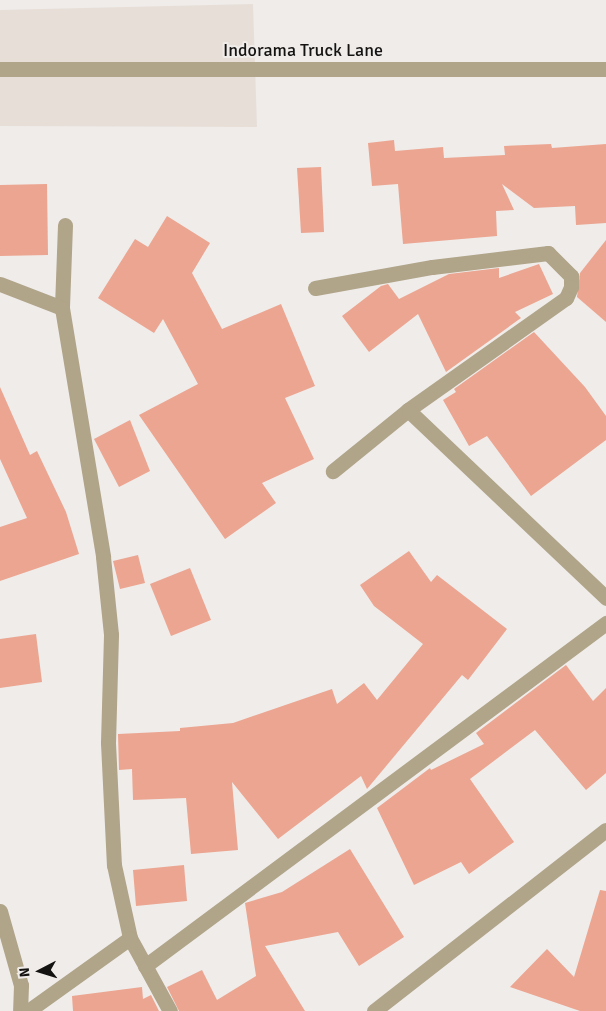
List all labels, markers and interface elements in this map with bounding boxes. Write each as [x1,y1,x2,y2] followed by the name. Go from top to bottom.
[223,39,383,61] street label: Indorama Truck Lane
[15,946,65,996] north arrow
[16,967,33,978] text: N

